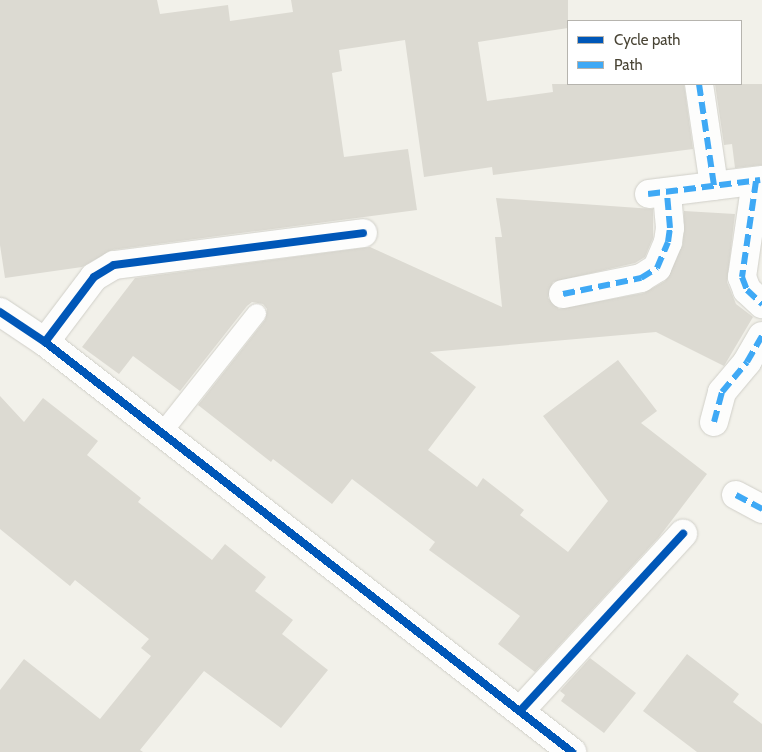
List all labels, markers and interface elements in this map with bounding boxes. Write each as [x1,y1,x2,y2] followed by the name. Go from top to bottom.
[567,20,742,85] legend
[614,31,680,49] text: Cycle path
[614,56,643,74] text: Path

